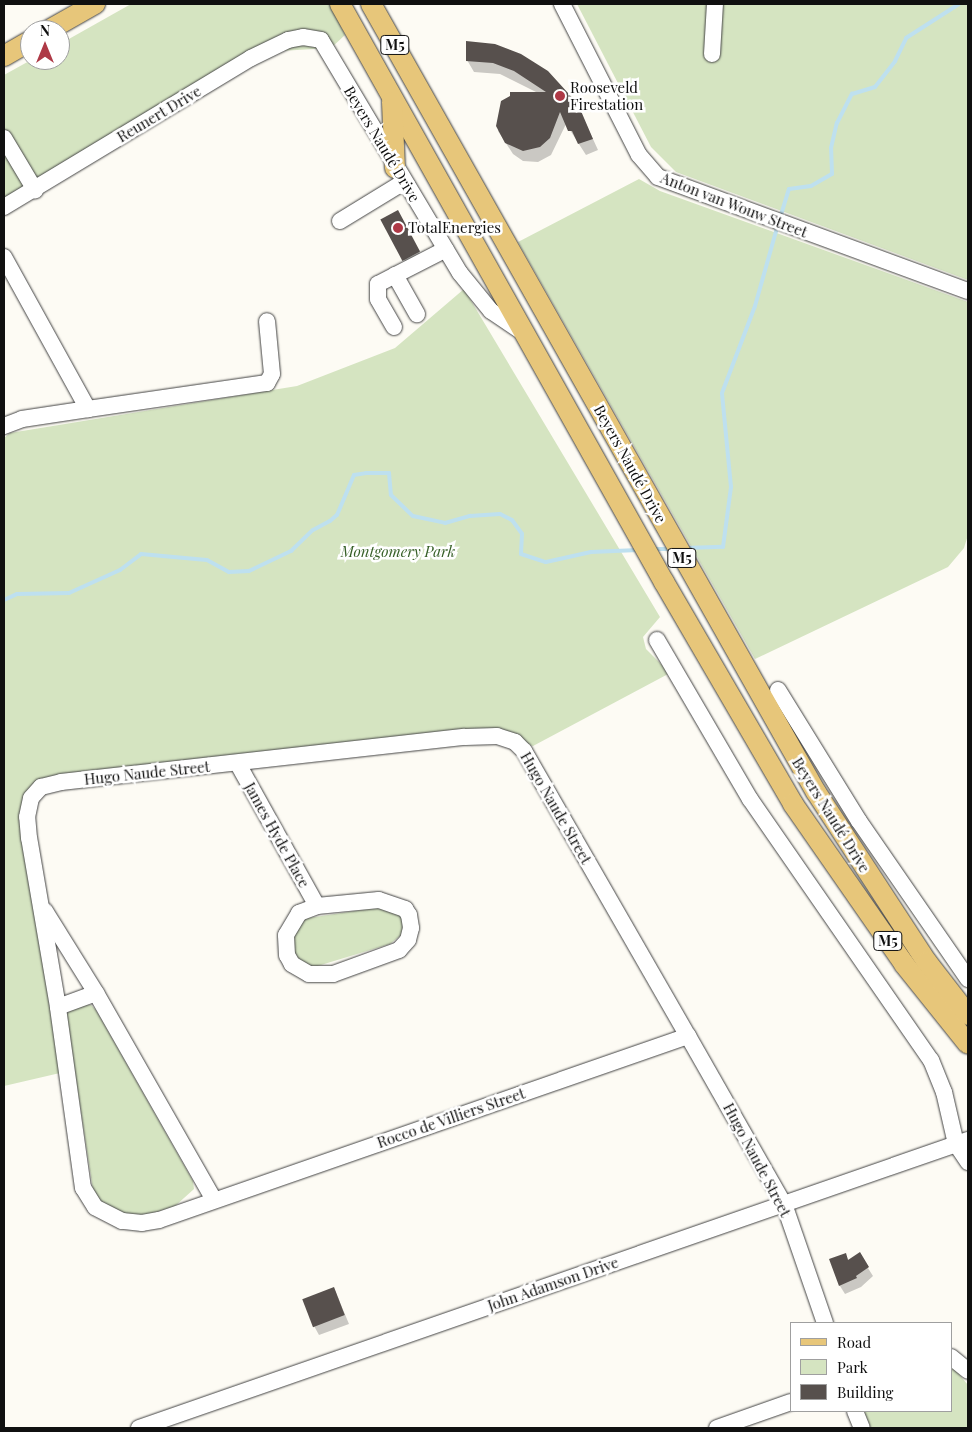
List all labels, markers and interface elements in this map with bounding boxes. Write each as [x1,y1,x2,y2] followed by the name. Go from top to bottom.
[20,20,70,70] north arrow
[40,21,50,40] text: N
[380,34,410,56] road number: M5
[570,78,643,113] place label: Rooseveld Firestation
[114,82,204,146] street label: Reunert Drive
[340,83,424,205] street label: Beyers Naudé Drive
[554,90,566,102] marker: Rooseveld Firestation
[657,168,811,242] street label: Anton van Wouw Street
[408,219,501,237] place label: TotalEnergies
[392,222,404,234] marker: TotalEnergies
[590,402,670,526] street label: Beyers Naudé Drive
[341,543,455,561] park label: Montgomery Park
[667,546,697,570] road number: M5
[517,749,595,867] street label: Hugo Naude Street
[788,754,874,876] street label: Beyers Naudé Drive
[83,757,211,789] street label: Hugo Naude Street
[241,779,313,891] street label: James Hyde Place
[873,929,903,952] road number: M5
[374,1084,528,1152] street label: Rocco de Villiers Street
[719,1100,795,1220] street label: Hugo Naude Street
[485,1253,621,1315] street label: John Adamson Drive
[790,1322,952,1412] legend
[837,1332,871,1352] text: Road
[837,1357,868,1377] text: Park
[837,1382,893,1402] text: Building

